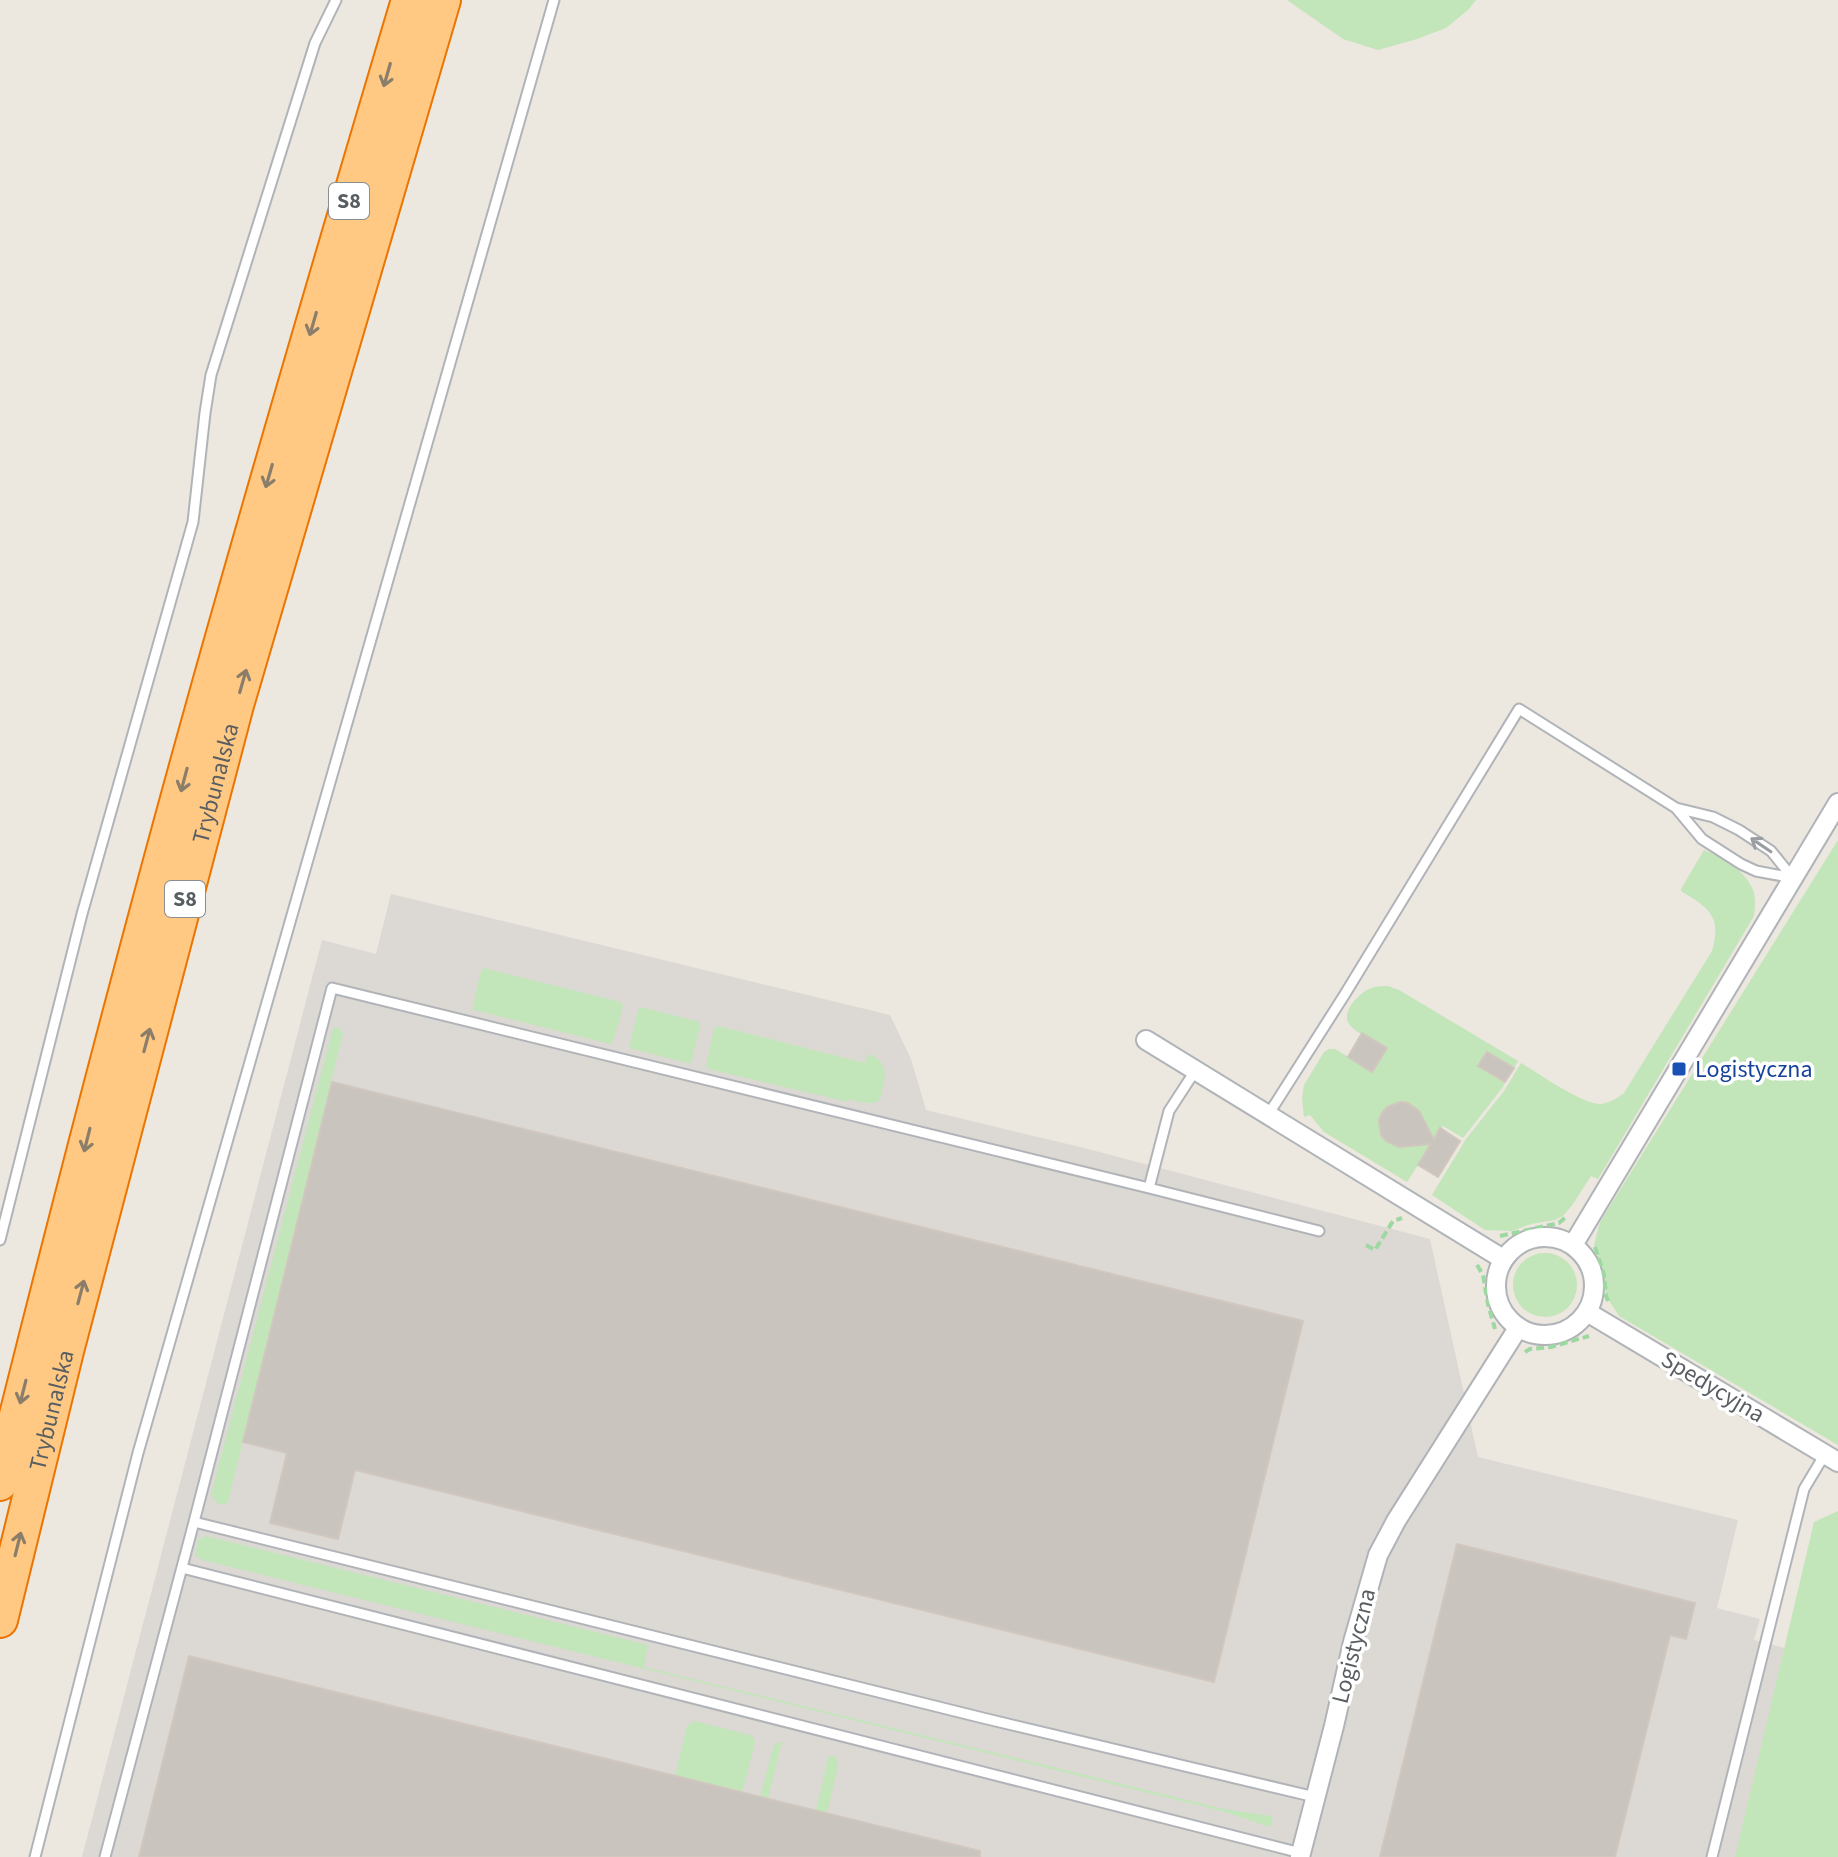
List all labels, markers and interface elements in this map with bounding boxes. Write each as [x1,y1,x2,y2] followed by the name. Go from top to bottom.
[379,61,394,87] one-way arrow
[329,183,369,219] road number: S8
[305,311,320,337] one-way arrow
[261,463,276,489] one-way arrow
[236,668,251,694] one-way arrow
[183,719,248,847] street label: Trybunalska
[175,767,190,793] one-way arrow
[1750,837,1772,853] one-way arrow
[165,881,205,917] road number: S8
[140,1028,155,1054] one-way arrow
[1695,1052,1813,1087] place label: Logistyczna
[1670,1060,1688,1078] marker: Logistyczna
[78,1126,93,1152] one-way arrow
[74,1279,89,1305] one-way arrow
[1654,1342,1772,1432] street label: Spedycyjna
[20,1346,83,1474] street label: Trybunalska
[15,1378,30,1404] one-way arrow
[12,1532,27,1557] one-way arrow
[1323,1585,1385,1707] street label: Logistyczna

